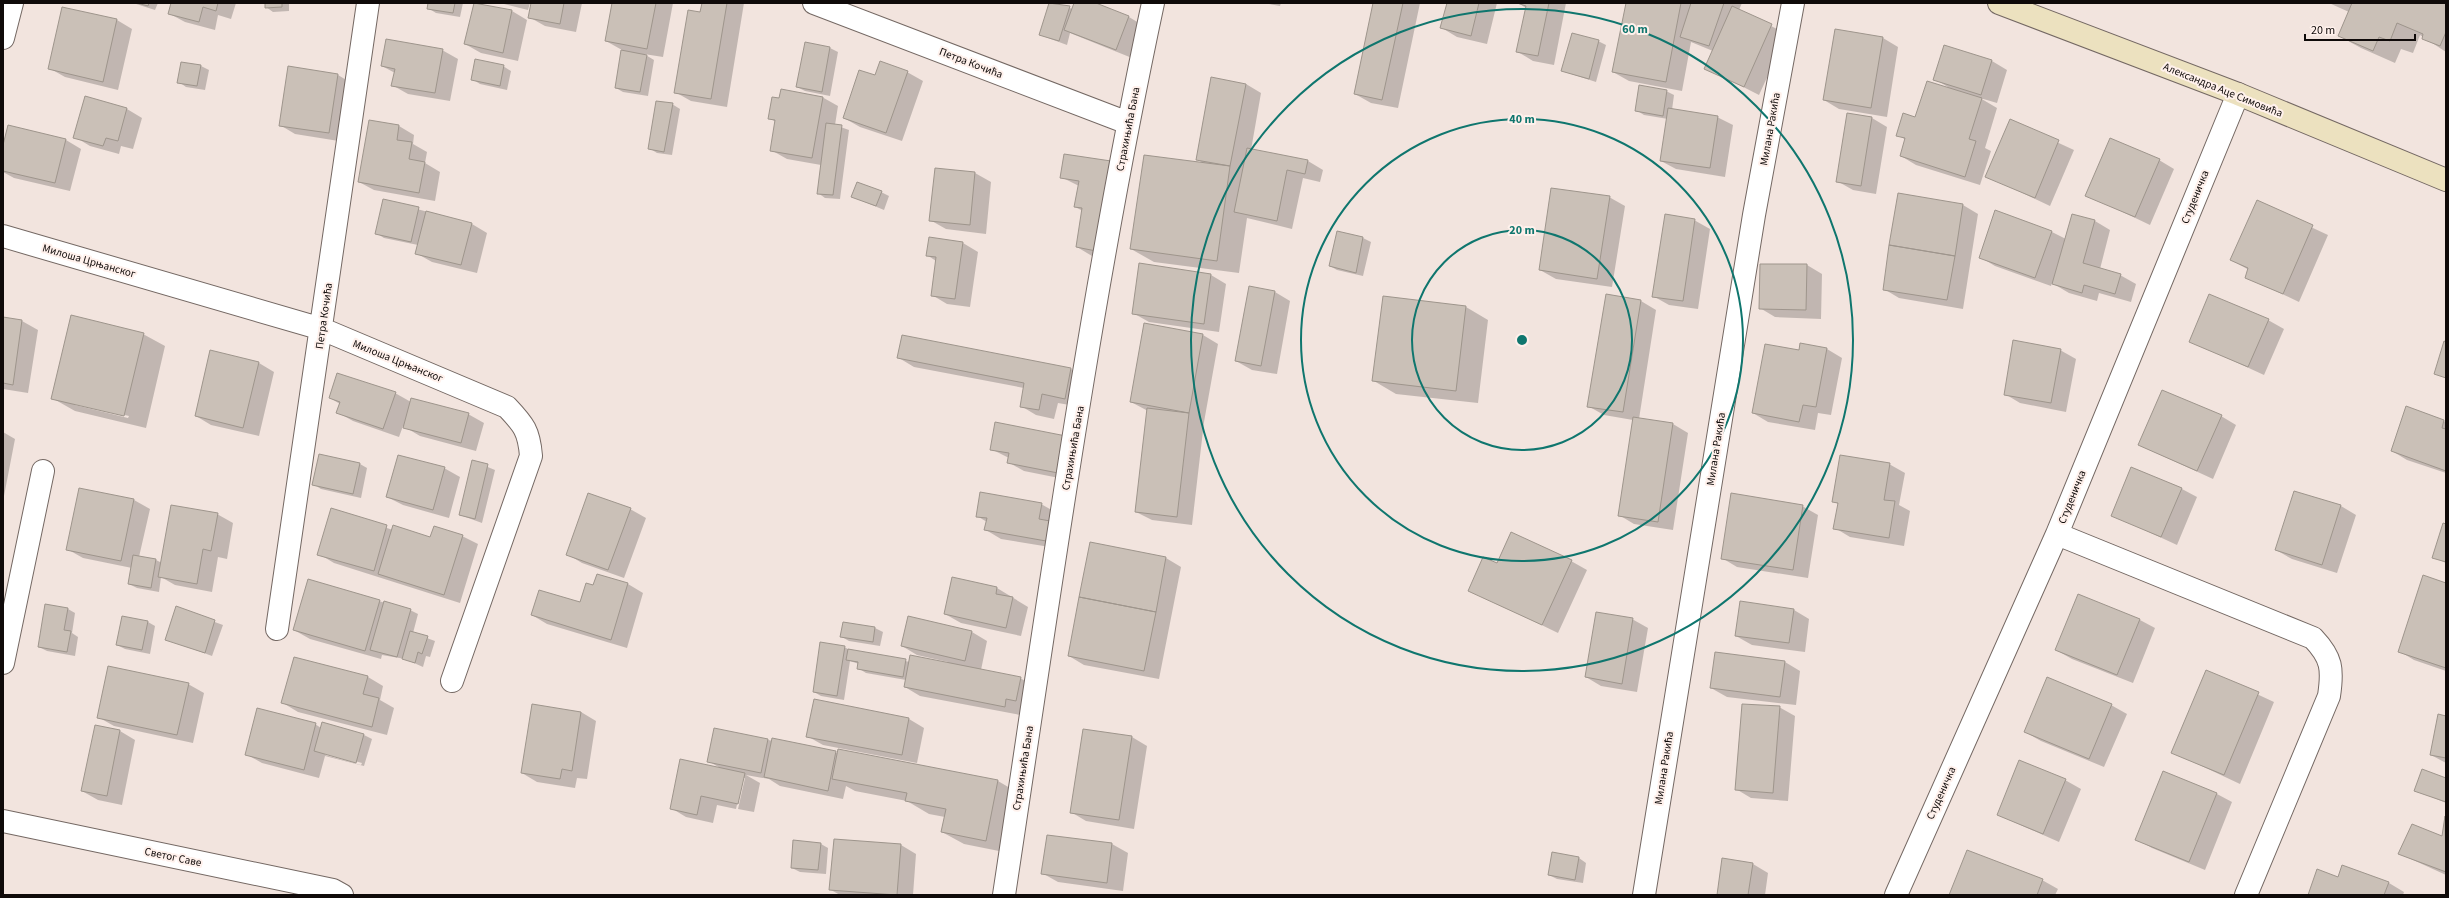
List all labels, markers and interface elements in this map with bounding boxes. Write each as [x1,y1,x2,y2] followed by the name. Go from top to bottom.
[2305,16,2415,42] scale bar
[1622,21,1648,38] text: 60 m
[2311,22,2335,39] text: 20 m
[937,44,1005,82] street label: Петра Кочића
[2161,59,2285,121] street label: Александра Аце Симовића
[1112,86,1144,172] street label: Страхињића Бана
[1756,91,1784,167] street label: Милана Ракића
[1509,111,1535,128] text: 40 m
[2177,168,2213,226] street label: Студеничка
[1509,222,1535,239] text: 20 m
[41,241,138,282] street label: Милоша Црњанског
[312,282,336,350] street label: Петра Кочића
[1515,333,1529,347] centre of rings
[351,336,446,386] street label: Милоша Црњанског
[1058,405,1088,491] street label: Страхињића Бана
[1703,411,1729,487] street label: Милана Ракића
[2054,468,2090,526] street label: Студеничка
[1009,725,1037,811] street label: Страхињића Бана
[1651,730,1677,806] street label: Милана Ракића
[1923,764,1959,822] street label: Студеничка
[143,844,203,870] street label: Светог Саве

